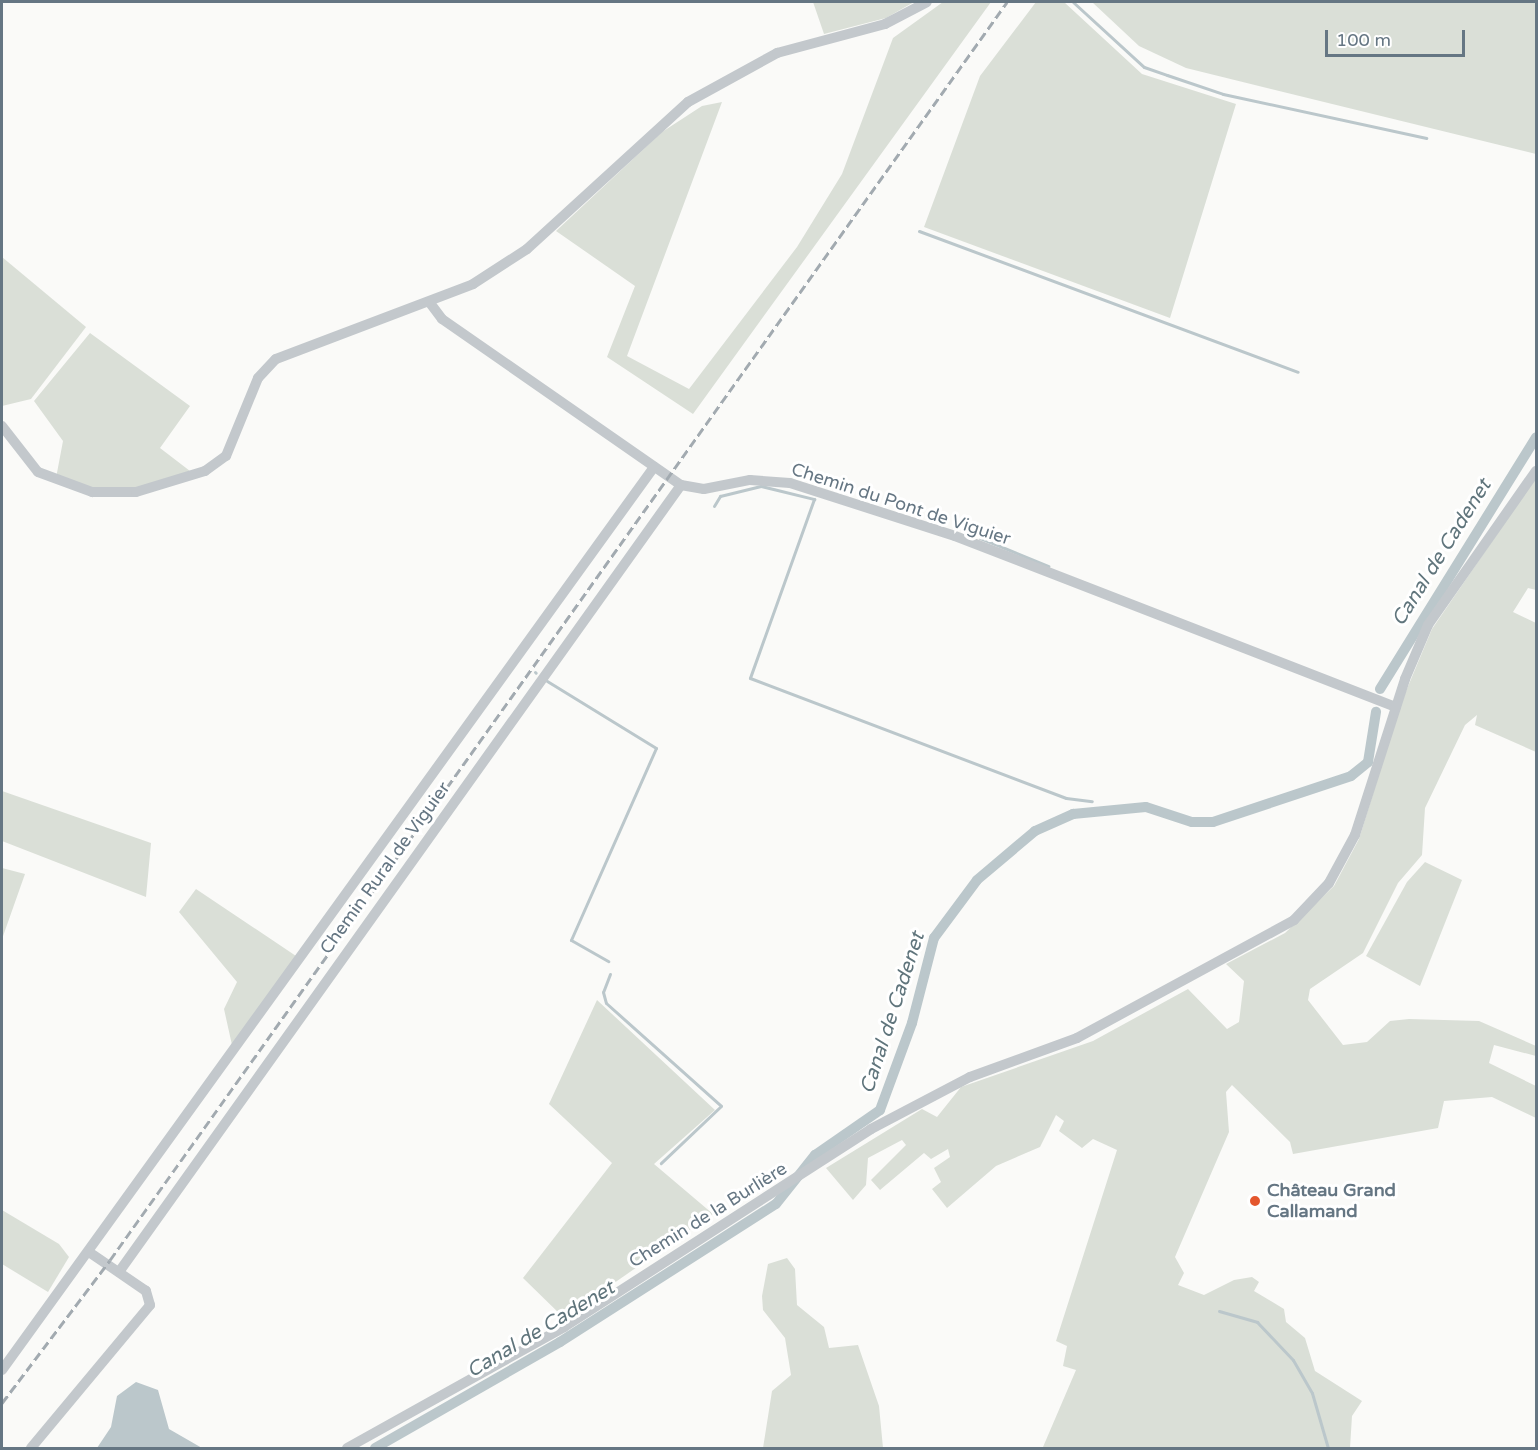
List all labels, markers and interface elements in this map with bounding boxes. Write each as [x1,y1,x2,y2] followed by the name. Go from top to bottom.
[1328,18,1468,56] scale bar
[1336,29,1391,51] text: 100 m
[789,458,1013,550] street label: Chemin du Pont de Viguier
[1387,475,1497,631] water label: Canal de Cadenet
[315,778,455,958] street label: Chemin Rural de Viguier
[856,929,930,1097] water label: Canal de Cadenet
[625,1158,791,1272] street label: Chemin de la Burlière
[1267,1180,1396,1222] place label: Château Grand Callamand
[1248,1194,1262,1208] marker: Château Grand Callamand
[463,1276,619,1384] water label: Canal de Cadenet

